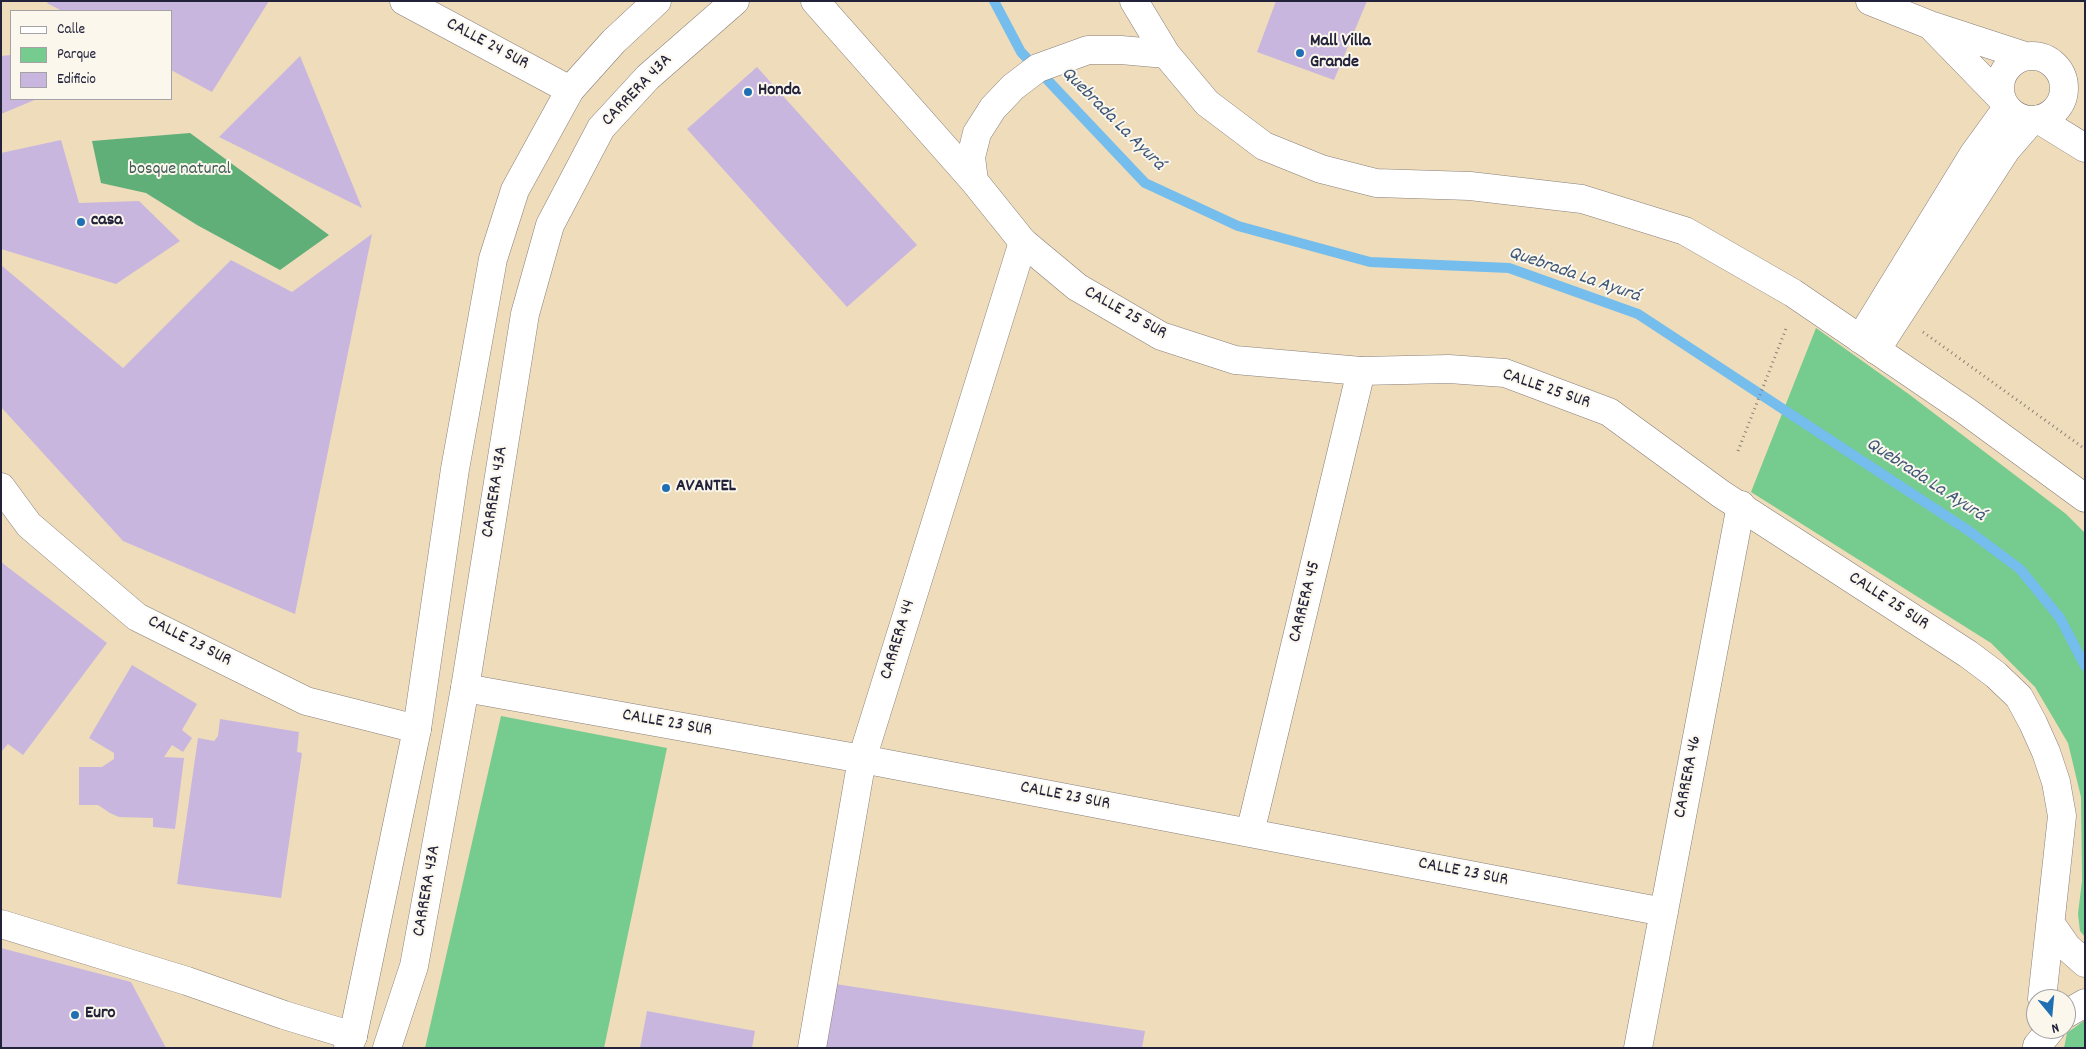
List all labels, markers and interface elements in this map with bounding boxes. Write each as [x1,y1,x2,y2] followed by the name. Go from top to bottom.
[10,10,172,100] legend
[442,14,532,76] street label: CALLE 24 SUR
[57,19,85,41] text: Calle
[1310,32,1371,74] place label: Mall Villa Grande
[57,44,96,66] text: Parque
[1294,47,1306,59] marker: Mall Villa Grande
[598,50,678,132] street label: CARRERA 43A
[1055,63,1169,177] water label: Quebrada La Ayurá
[57,69,96,91] text: Edificio
[758,81,800,103] place label: Honda
[742,86,754,98] marker: Honda
[129,160,231,182] park label: bosque natural
[91,211,123,233] place label: casa
[75,216,87,228] marker: casa
[1505,243,1643,309] water label: Quebrada La Ayurá
[1080,282,1170,346] street label: CALLE 25 SUR
[1499,365,1593,415] street label: CALLE 25 SUR
[1861,434,1989,528] water label: Quebrada La Ayurá
[478,445,514,539] street label: CARRERA 43A
[676,477,736,499] place label: AVANTEL
[660,482,672,494] marker: AVANTEL
[1285,559,1327,645] street label: CARRERA 45
[1844,568,1932,636] street label: CALLE 25 SUR
[877,598,921,682] street label: CARRERA 44
[144,612,234,672] street label: CALLE 23 SUR
[620,705,714,743] street label: CALLE 23 SUR
[1670,734,1708,820] street label: CARRERA 46
[1018,778,1112,816] street label: CALLE 23 SUR
[409,844,447,938] street label: CARRERA 43A
[1416,854,1510,892] street label: CALLE 23 SUR
[2026,989,2076,1039] north arrow
[85,1004,116,1026] place label: Euro
[69,1009,81,1021] marker: Euro
[2049,1017,2061,1038] text: N

